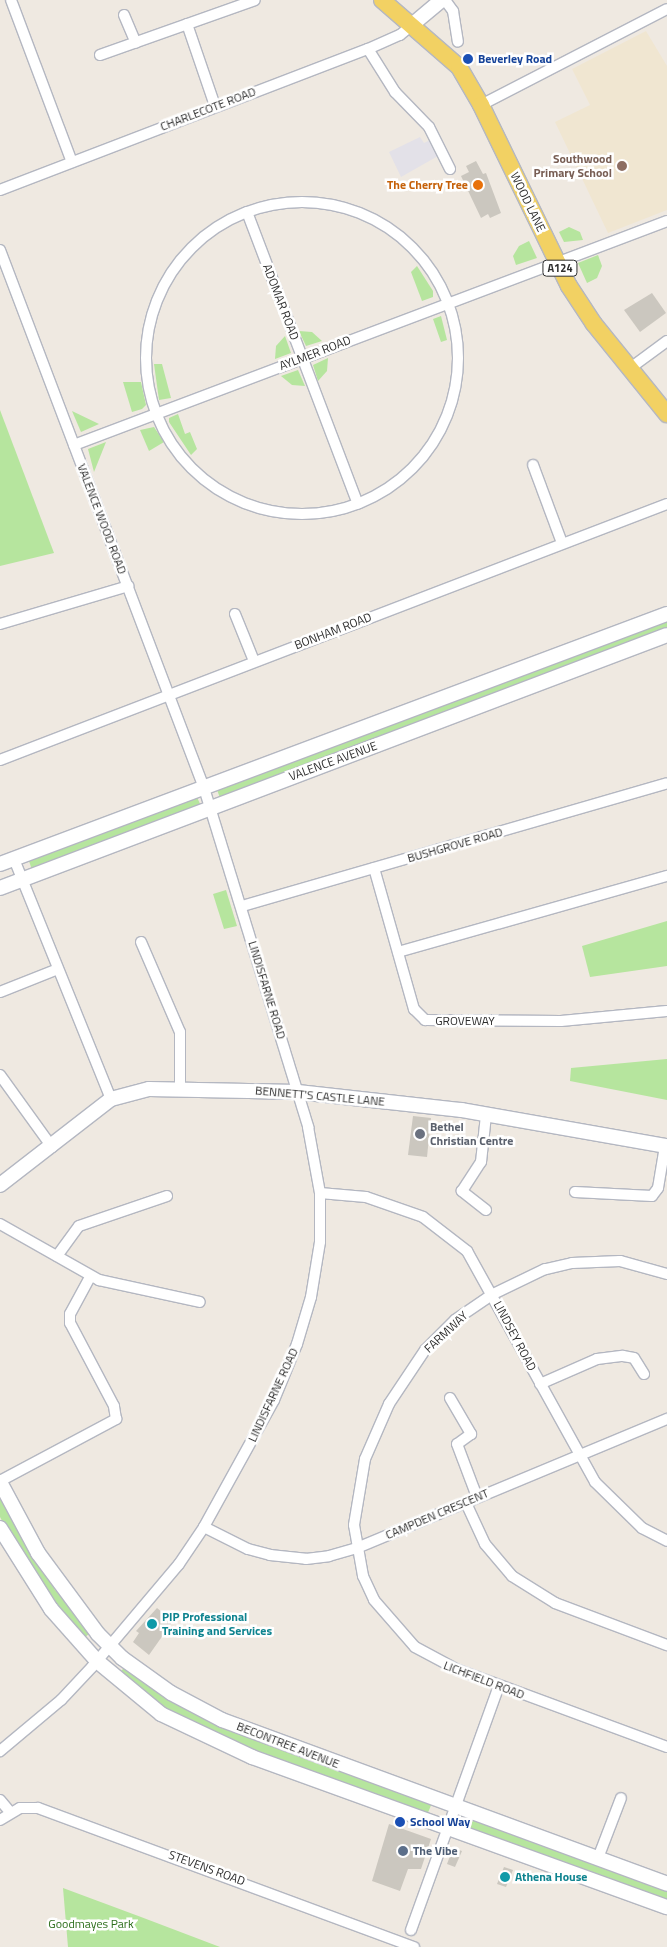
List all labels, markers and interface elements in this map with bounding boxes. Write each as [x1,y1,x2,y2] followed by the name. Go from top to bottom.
[478,52,552,66] place label: Beverley Road
[462,53,474,65] marker: Beverley Road
[158,84,258,134] street label: CHARLECOTE ROAD
[534,152,612,180] place label: Southwood Primary School
[616,160,628,172] marker: Southwood Primary School
[507,170,549,234] street label: WOOD LANE
[387,178,468,192] place label: The Cherry Tree
[472,179,484,191] marker: The Cherry Tree
[541,260,579,276] road number: A124
[260,262,302,342] street label: ADOMAR ROAD
[277,333,353,373] street label: AYLMER ROAD
[74,462,130,576] street label: VALENCE WOOD ROAD
[292,610,374,652] street label: BONHAM ROAD
[287,738,379,784] street label: VALENCE AVENUE
[406,824,504,866] street label: BUSHGROVE ROAD
[245,939,289,1041] street label: LINDISFARNE ROAD
[435,1014,495,1028] street label: GROVEWAY
[255,1083,385,1109] street label: BENNETT'S CASTLE LANE
[430,1120,513,1148] place label: Bethel Christian Centre
[414,1128,426,1140] marker: Bethel Christian Centre
[491,1299,539,1373] street label: LINDSEY ROAD
[421,1308,471,1356] street label: FARMWAY
[245,1346,301,1444] street label: LINDISFARNE ROAD
[383,1486,491,1542] street label: CAMPDEN CRESCENT
[162,1610,272,1638] place label: PIP Professional Training and Services
[146,1618,158,1630] marker: PIP Professional Training and Services
[442,1658,526,1702] street label: LICHFIELD ROAD
[235,1719,341,1771] street label: BECONTREE AVENUE
[410,1815,470,1829] place label: School Way
[394,1816,406,1828] marker: School Way
[413,1844,458,1858] place label: The Vibe
[397,1845,409,1857] marker: The Vibe
[167,1847,247,1889] street label: STEVENS ROAD
[515,1870,587,1884] place label: Athena House
[499,1871,511,1883] marker: Athena House
[48,1917,134,1931] park label: Goodmayes Park

